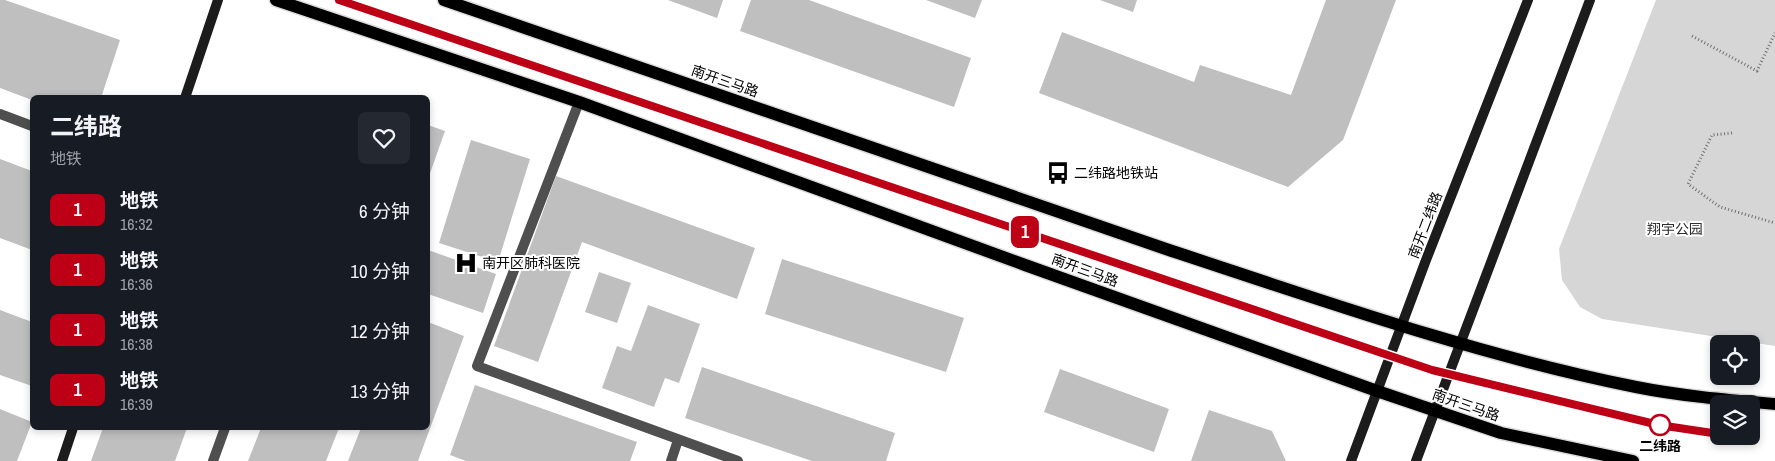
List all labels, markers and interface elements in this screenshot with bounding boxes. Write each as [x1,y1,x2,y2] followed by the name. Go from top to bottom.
[689,61,761,101] street label: 南开三马路
[50,110,122,142] text: 二纬路
[358,112,410,164] button: heart
[50,147,82,169] text: 地铁
[1045,160,1071,186] bus stop icon: 二纬路地铁站
[1074,164,1158,182] place label: 二纬路地铁站
[120,187,158,213] text: 地铁
[1404,189,1446,261] street label: 南开二纬路
[73,197,82,222] text: 1
[359,198,410,224] text: 6 分钟
[120,213,153,235] text: 16:32
[1009,216,1041,248] line badge: 1
[1021,219,1029,244] text: 1
[1647,220,1703,238] park label: 翔宇公园
[120,247,158,273] text: 地铁
[453,250,479,276] hospital icon: 南开区肺科医院
[1049,250,1121,290] street label: 南开三马路
[482,254,580,272] place label: 南开区肺科医院
[73,257,82,282] text: 1
[350,258,410,284] text: 10 分钟
[120,273,153,295] text: 16:36
[120,307,158,333] text: 地铁
[73,317,82,342] text: 1
[350,318,410,344] text: 12 分钟
[120,333,153,355] text: 16:38
[1710,335,1760,445] map controls
[1710,335,1760,385] button: locate
[120,367,158,393] text: 地铁
[73,377,82,402] text: 1
[350,378,410,404] text: 13 分钟
[1430,385,1502,425] street label: 南开三马路
[120,393,153,415] text: 16:39
[1710,395,1760,445] button: layers
[1649,414,1671,436] marker: 二纬路
[1639,437,1681,455] place label: 二纬路

